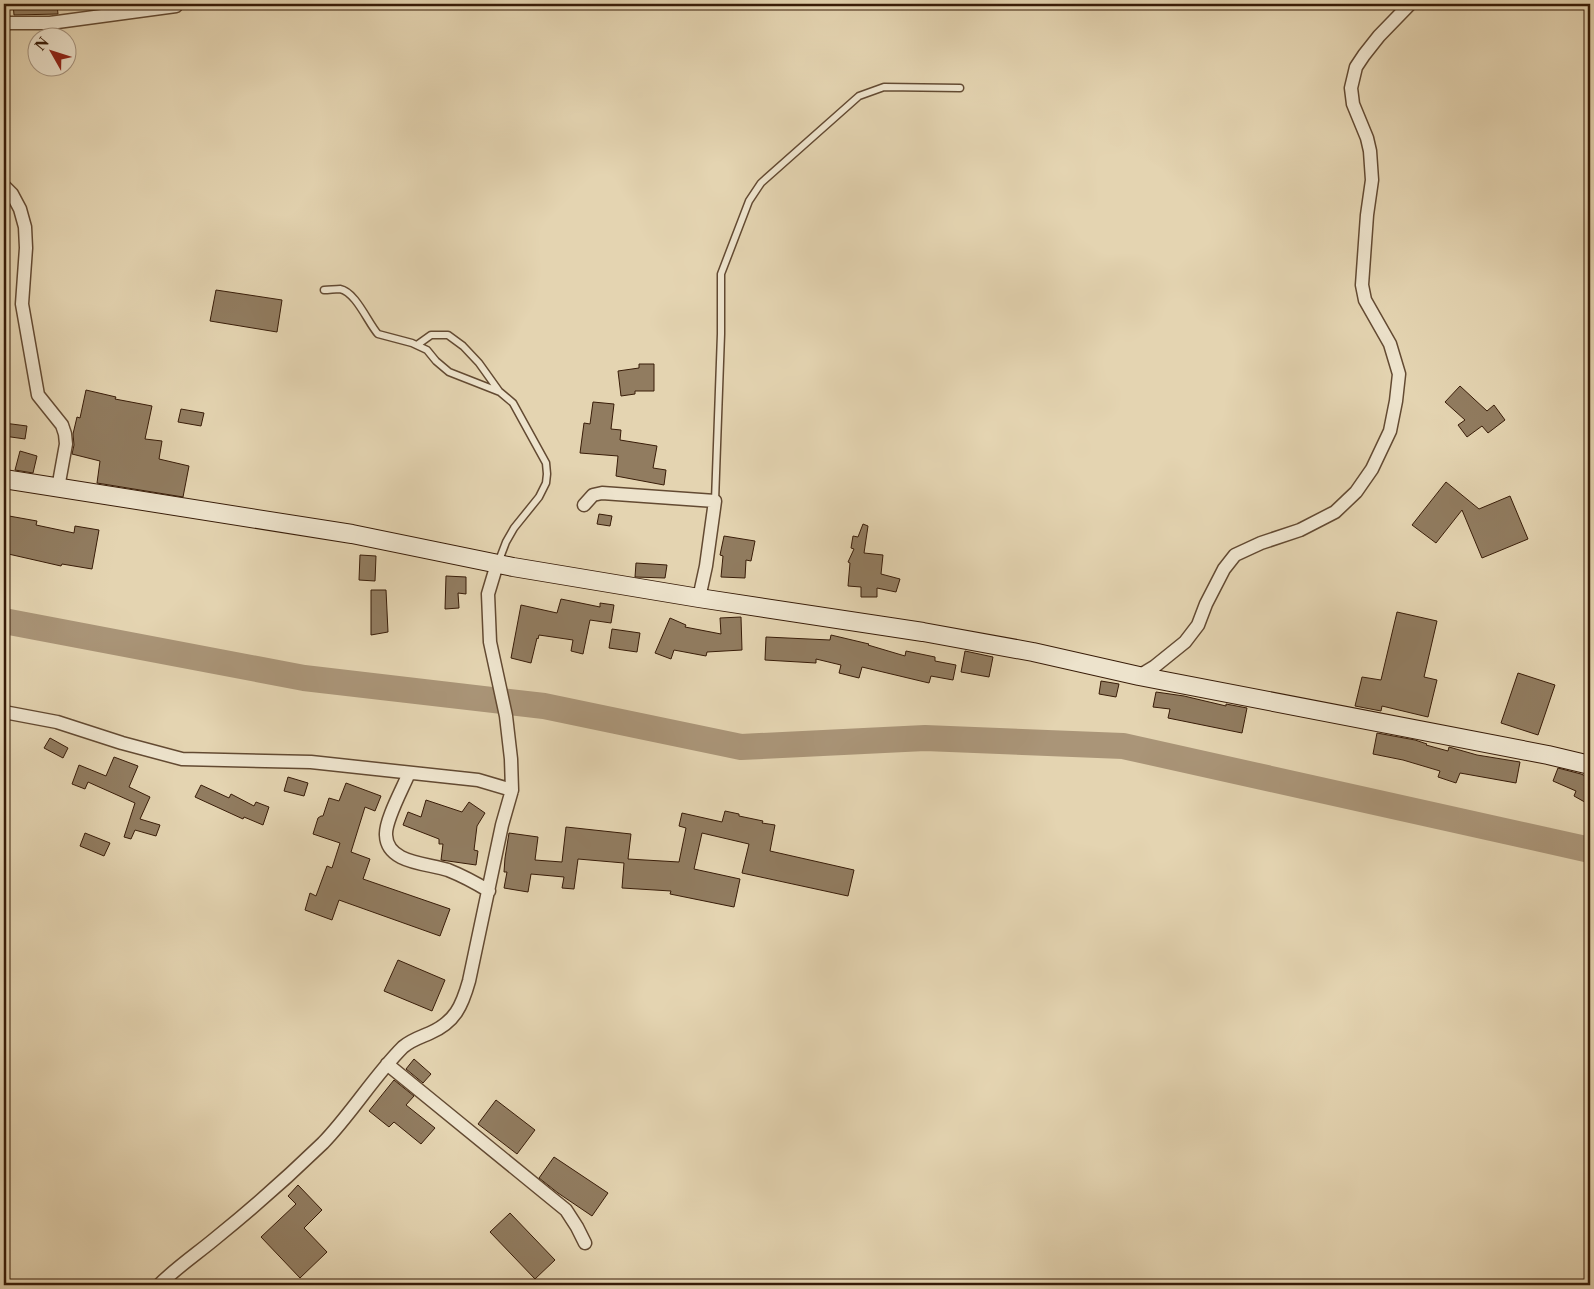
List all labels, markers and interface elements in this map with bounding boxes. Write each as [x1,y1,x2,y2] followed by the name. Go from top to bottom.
[28,28,78,78] north arrow
[31,33,53,54] text: N

